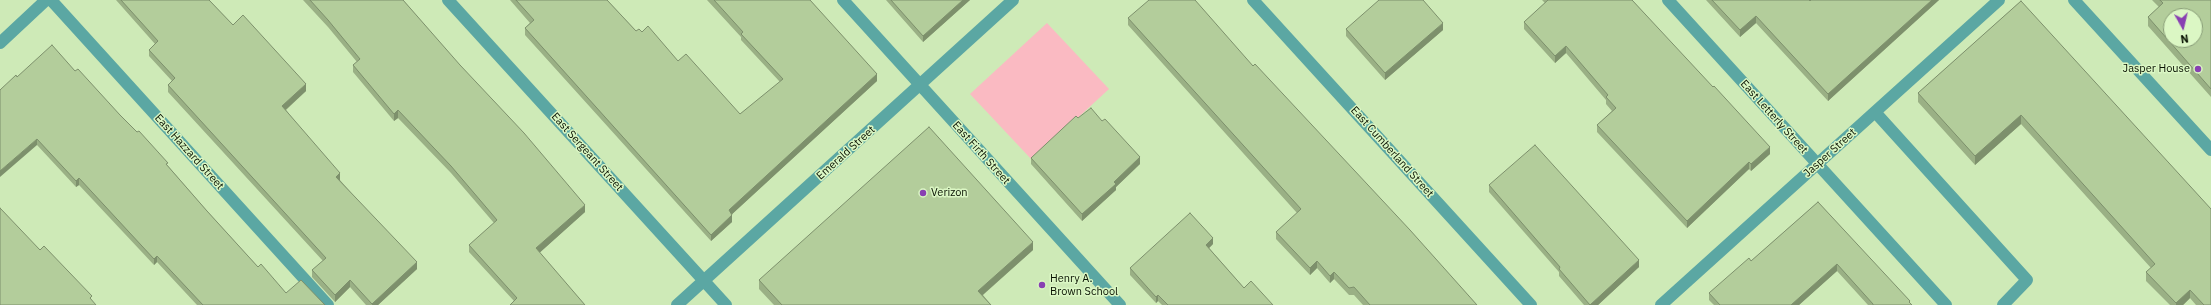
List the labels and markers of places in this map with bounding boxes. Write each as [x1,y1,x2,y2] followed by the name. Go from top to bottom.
[2123,62,2190,76] place label: Jasper House
[2193,64,2203,74] marker: Jasper House
[931,186,968,200] place label: Verizon
[918,188,928,198] marker: Verizon
[1050,272,1118,298] place label: Henry A. Brown School
[1037,280,1047,290] marker: Henry A. Brown School

